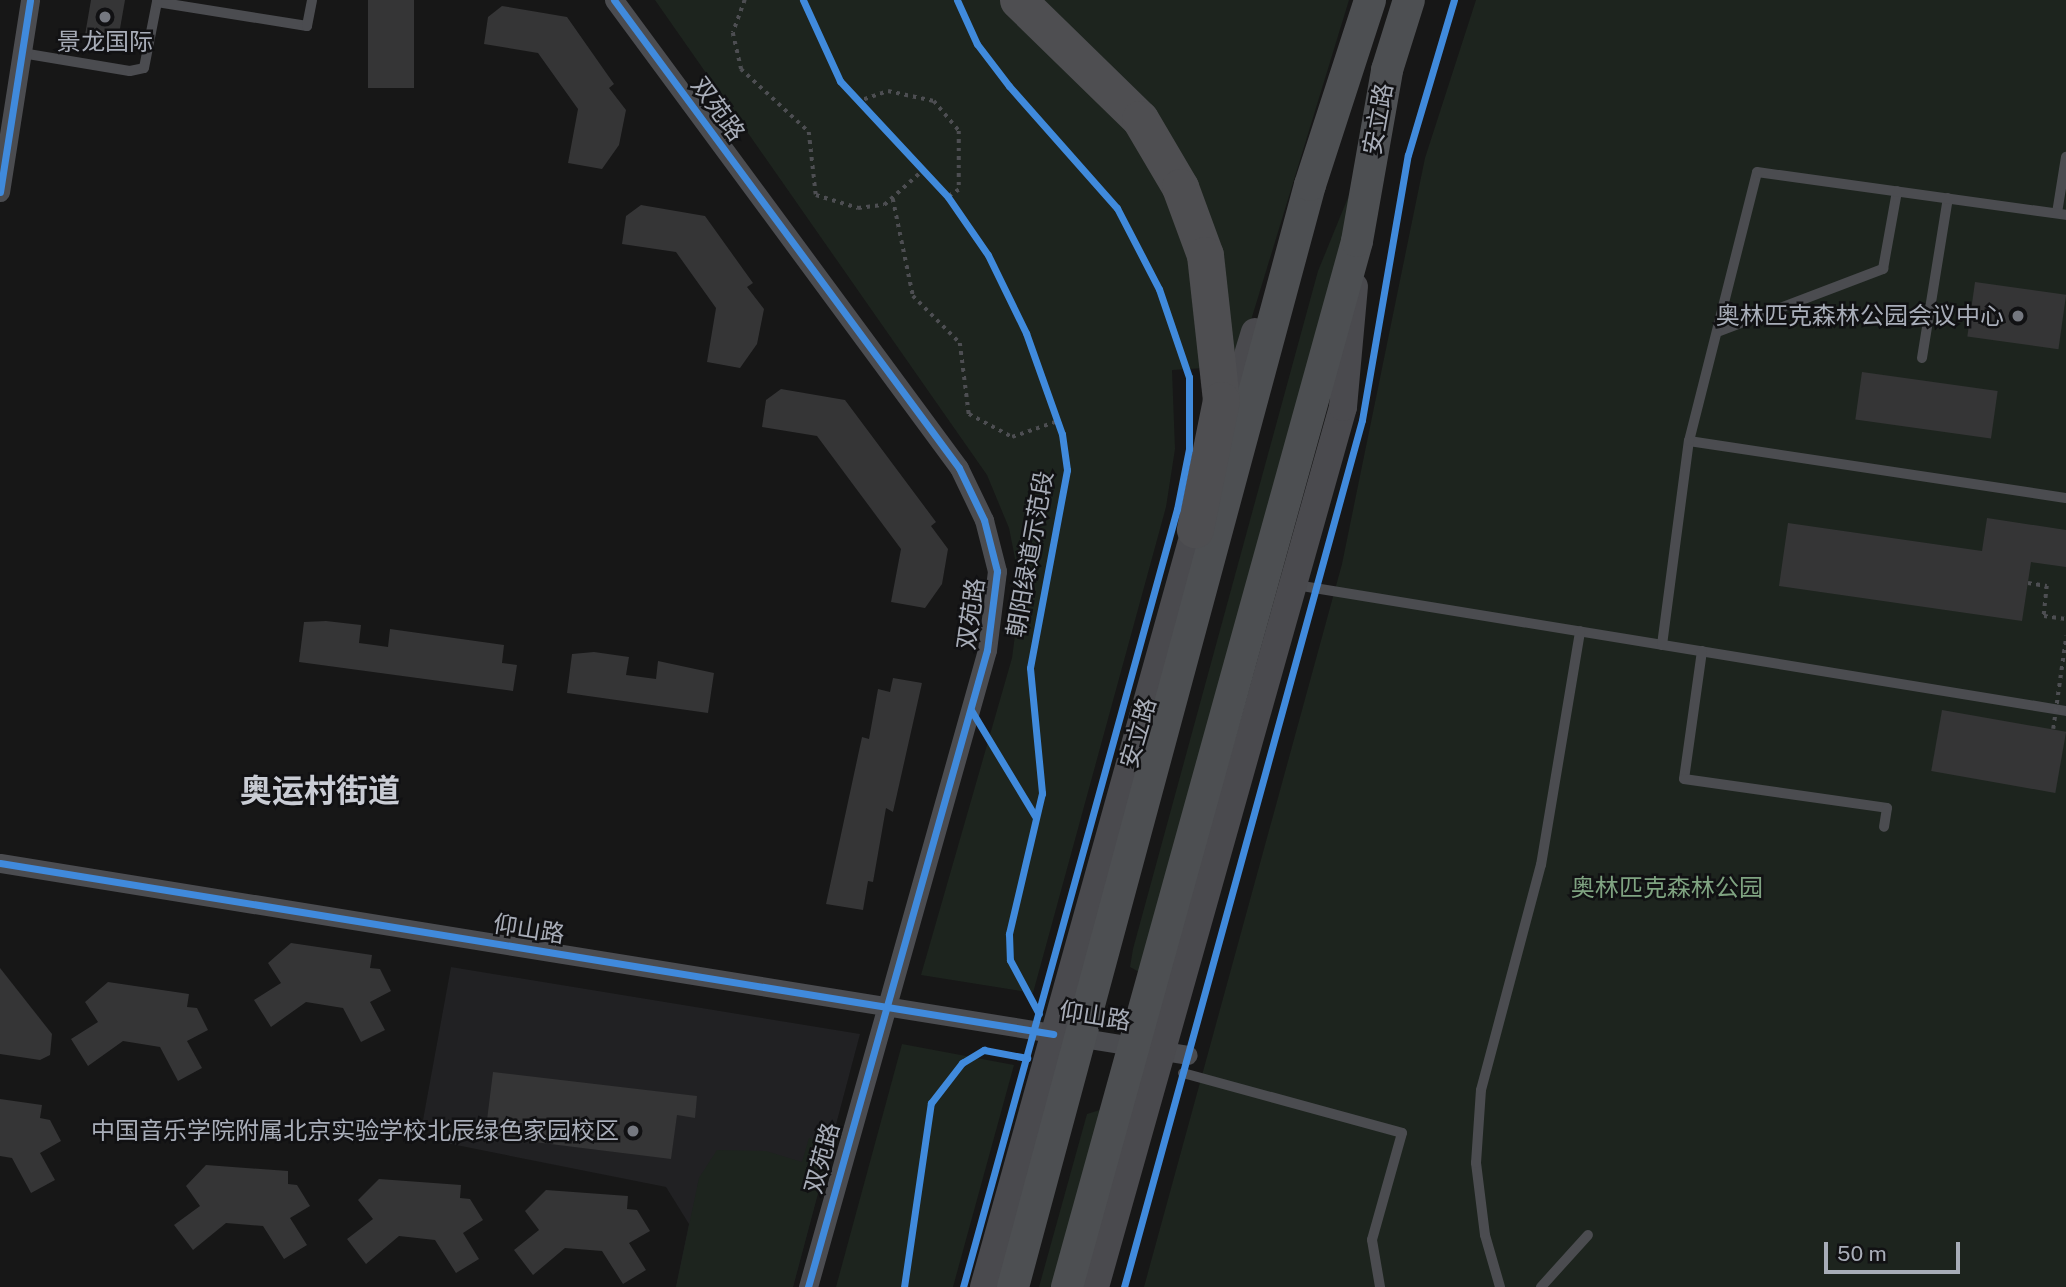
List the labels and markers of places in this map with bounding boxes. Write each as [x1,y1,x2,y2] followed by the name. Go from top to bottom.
[97,9,113,25] marker: 景龙国际
[57,28,153,56] place label: 景龙国际
[1716,302,2004,330] place label: 奥林匹克森林公园会议中心
[2010,308,2026,324] marker: 奥林匹克森林公园会议中心
[91,1117,619,1145] place label: 中国音乐学院附属北京实验学校北辰绿色家园校区
[625,1123,641,1139] marker: 中国音乐学院附属北京实验学校北辰绿色家园校区

